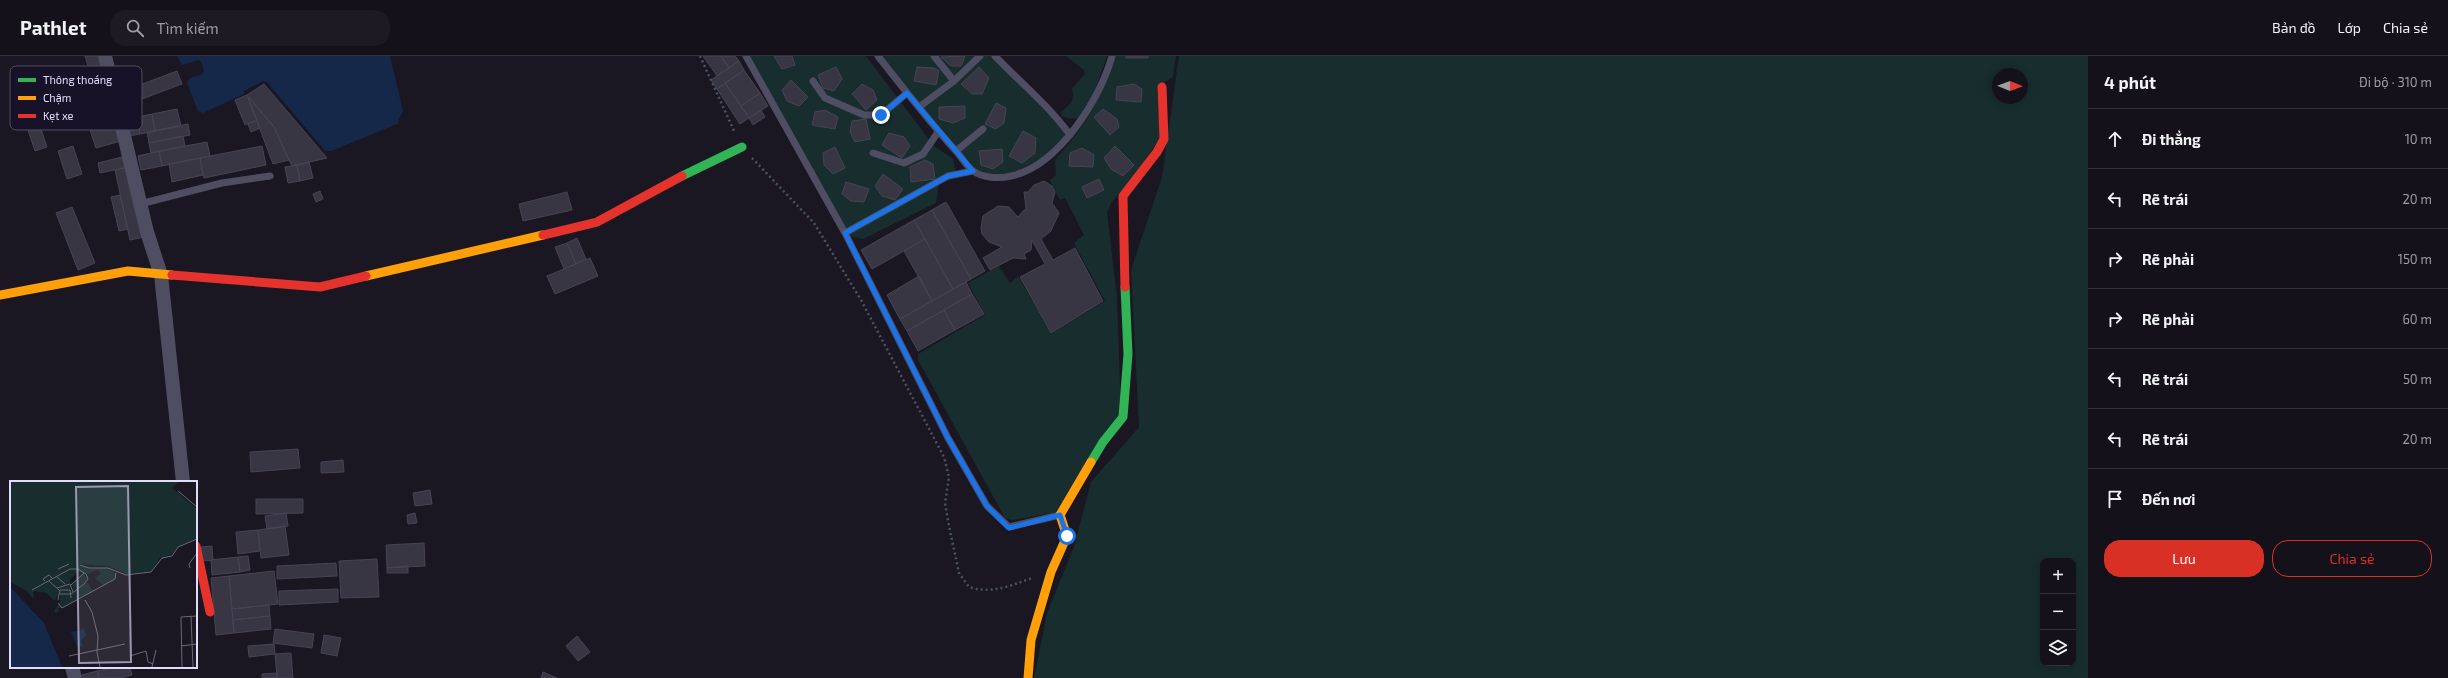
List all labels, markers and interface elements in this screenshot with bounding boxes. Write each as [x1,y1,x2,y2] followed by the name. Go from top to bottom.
[110,10,390,46] search box
[20,16,86,39] text: Pathlet
[124,17,146,39] icon: search
[156,19,219,37] text: Tìm kiếm
[2272,19,2316,36] text: Bản đồ
[2338,19,2361,36] text: Lớp
[2383,19,2428,36] text: Chia sẻ
[10,66,142,130] legend
[1992,68,2028,104] north arrow
[2104,72,2156,92] text: 4 phút
[43,73,112,86] text: Thông thoáng
[2359,74,2432,90] text: Đi bộ · 310 m
[43,91,71,105] text: Chậm
[872,106,890,124] route end
[43,109,74,123] text: Kẹt xe
[2104,128,2126,150] icon: ahead
[2142,130,2201,148] text: Đi thẳng
[2405,131,2432,147] text: 10 m
[2104,188,2126,210] icon: left
[2142,190,2188,208] text: Rẽ trái
[2403,191,2432,207] text: 20 m
[2104,248,2126,270] icon: right
[2142,250,2194,268] text: Rẽ phải
[2398,251,2432,267] text: 150 m
[2104,308,2126,330] icon: right
[2142,310,2194,328] text: Rẽ phải
[2402,311,2432,327] text: 60 m
[2104,368,2126,390] icon: left
[2142,370,2188,388] text: Rẽ trái
[2403,371,2432,387] text: 50 m
[2104,428,2126,450] icon: left
[2142,430,2188,448] text: Rẽ trái
[2403,431,2432,447] text: 20 m
[10,481,197,668] inset map
[2104,488,2126,510] icon: arrive
[2142,490,2196,508] text: Đến nơi
[1058,527,1076,545] route start
[2104,540,2264,577] button: Lưu
[2272,540,2432,577] button: Chia sẻ
[2040,558,2076,666] map controls
[2040,558,2076,594] button: +
[2040,594,2076,630] button: −
[2040,630,2076,666] button: layers

